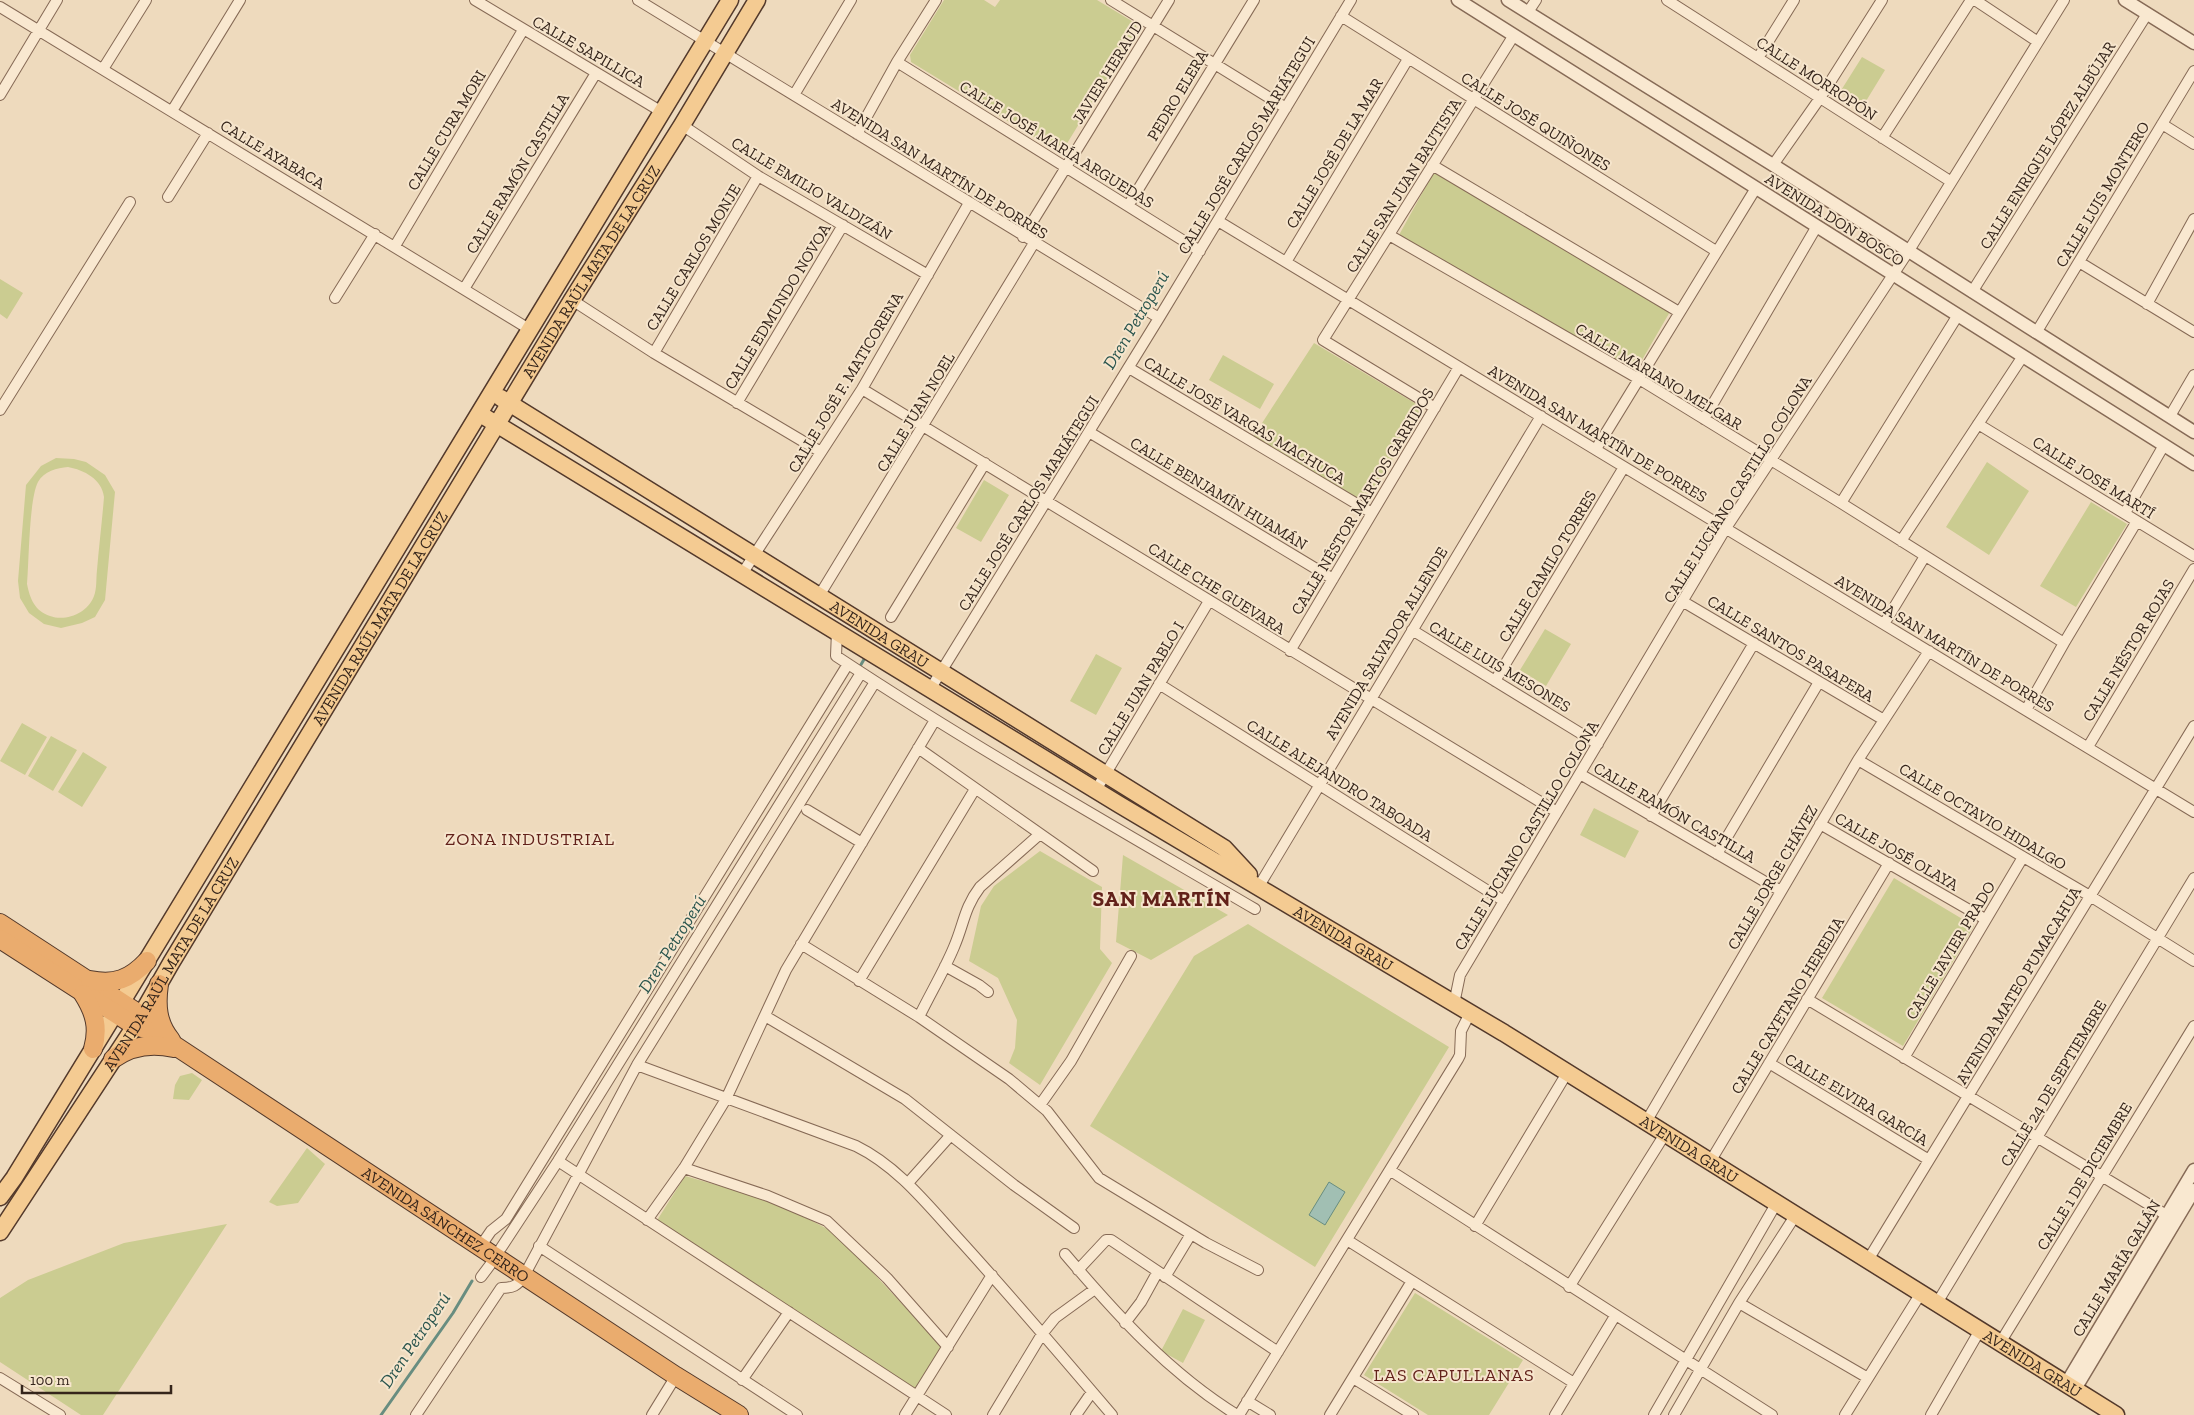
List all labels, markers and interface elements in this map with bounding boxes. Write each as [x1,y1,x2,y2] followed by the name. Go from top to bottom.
[529,11,649,92] street label: CALLE SAPILLICA
[1068,17,1147,127] street label: JAVIER HERAUD
[1753,32,1881,125] street label: CALLE MORROPÓN
[1174,33,1319,257] street label: CALLE JOSÉ CARLOS MARIÁTEGUI
[1975,38,2119,253] street label: CALLE ENRIQUE LÓPEZ ALBÚJAR
[1143,46,1212,144] street label: PEDRO ELERA
[403,67,490,194] street label: CALLE CURA MORI
[1458,68,1614,175] street label: CALLE JOSÉ QUIÑONES
[1282,75,1387,232] street label: CALLE JOSÉ DE LA MAR
[956,77,1157,212] street label: CALLE JOSÉ MARÍA ARGUEDAS
[462,89,573,257] street label: CALLE RAMÓN CASTILLA
[828,94,1051,243] street label: AVENIDA SAN MARTÍN DE PORRES
[1342,94,1465,276] street label: CALLE SAN JUAN BAUTISTA
[217,116,329,194] street label: CALLE AYABACA
[2051,118,2154,270] street label: CALLE LUIS MONTERO
[728,133,896,244] street label: CALLE EMILIO VALDIZÁN
[518,162,664,381] street label: AVENIDA RAÚL MATA DE LA CRUZ
[1762,169,1908,270] street label: AVENIDA DON BOSCO
[642,180,745,334] street label: CALLE CARLOS MONJE
[720,219,835,393] street label: CALLE EDMUNDO NOVOA
[1098,267,1174,373] water label: Dren Petroperú
[784,288,907,476] street label: CALLE JOSÉ F. MATICORENA
[1572,319,1746,434] street label: CALLE MARIANO MELGAR
[872,349,959,475] street label: CALLE JUAN NOEL
[1140,353,1350,489] street label: CALLE JOSÉ VARGAS MACHUCA
[1485,361,1710,506] street label: AVENIDA SAN MARTÍN DE PORRES
[1659,371,1816,606] street label: CALLE LUCIANO CASTILLO COLONA
[1287,384,1438,618] street label: CALLE NÉSTOR MARTOS GARRIDOS
[954,392,1103,614] street label: CALLE JOSÉ CARLOS MARIÁTEGUI
[2029,432,2158,523] street label: CALLE JOSÉ MARTÍ
[1127,433,1311,554] street label: CALLE BENJAMÍN HUAMÁN
[1495,487,1600,646] street label: CALLE CAMILO TORRES
[308,508,452,729] street label: AVENIDA RAÚL MATA DE LA CRUZ
[1145,538,1289,639] street label: CALLE CHE GUEVARA
[1321,543,1452,743] street label: AVENIDA SALVADOR ALLENDE
[1832,571,2057,716] street label: AVENIDA SAN MARTÍN DE PORRES
[2078,576,2178,725] street label: CALLE NÉSTOR ROJAS
[1704,591,1878,706] street label: CALLE SANTOS PASAPERA
[827,596,932,672] street label: AVENIDA GRAU
[1426,617,1574,716] street label: CALLE LUIS MESONES
[1093,618,1188,758] street label: CALLE JUAN PABLO I
[1243,715,1437,846] street label: CALLE ALEJANDRO TABOADA
[1450,716,1603,954] street label: CALLE LUCIANO CASTILLO COLONA
[1590,758,1760,867] street label: CALLE RAMÓN CASTILLA
[1896,759,2070,874] street label: CALLE OCTAVIO HIDALGO
[1723,801,1822,953] street label: CALLE JORGE CHÁVEZ
[1832,808,1962,895] street label: CALLE JOSÉ OLAYA
[445,828,615,850] district label: ZONA INDUSTRIAL
[99,854,243,1075] street label: AVENIDA RAÚL MATA DE LA CRUZ
[1902,878,1999,1023] street label: CALLE JAVIER PRADO
[1952,882,2085,1088] street label: AVENIDA MATEO PUMACAHUA
[1092,886,1232,911] district label: SAN MARTÍN
[633,891,711,997] water label: Dren Petroperú
[1290,901,1397,975] street label: AVENIDA GRAU
[1727,913,1848,1097] street label: CALLE CAYETANO HEREDIA
[1996,997,2111,1170] street label: CALLE 24 DE SEPTIEMBRE
[1782,1049,1932,1150] street label: CALLE ELVIRA GARCÍA
[2033,1099,2136,1254] street label: CALLE 1 DE DICIEMBRE
[1636,1111,1742,1187] street label: AVENIDA GRAU
[358,1163,533,1287] street label: AVENIDA SÁNCHEZ CERRO
[2068,1196,2165,1340] street label: CALLE MARÍA GALÁN
[375,1288,455,1392] water label: Dren Petroperú
[1980,1326,2085,1401] street label: AVENIDA GRAU
[22,1362,171,1394] scale bar
[1373,1364,1535,1386] district label: LAS CAPULLANAS
[30,1371,69,1389] text: 100 m

